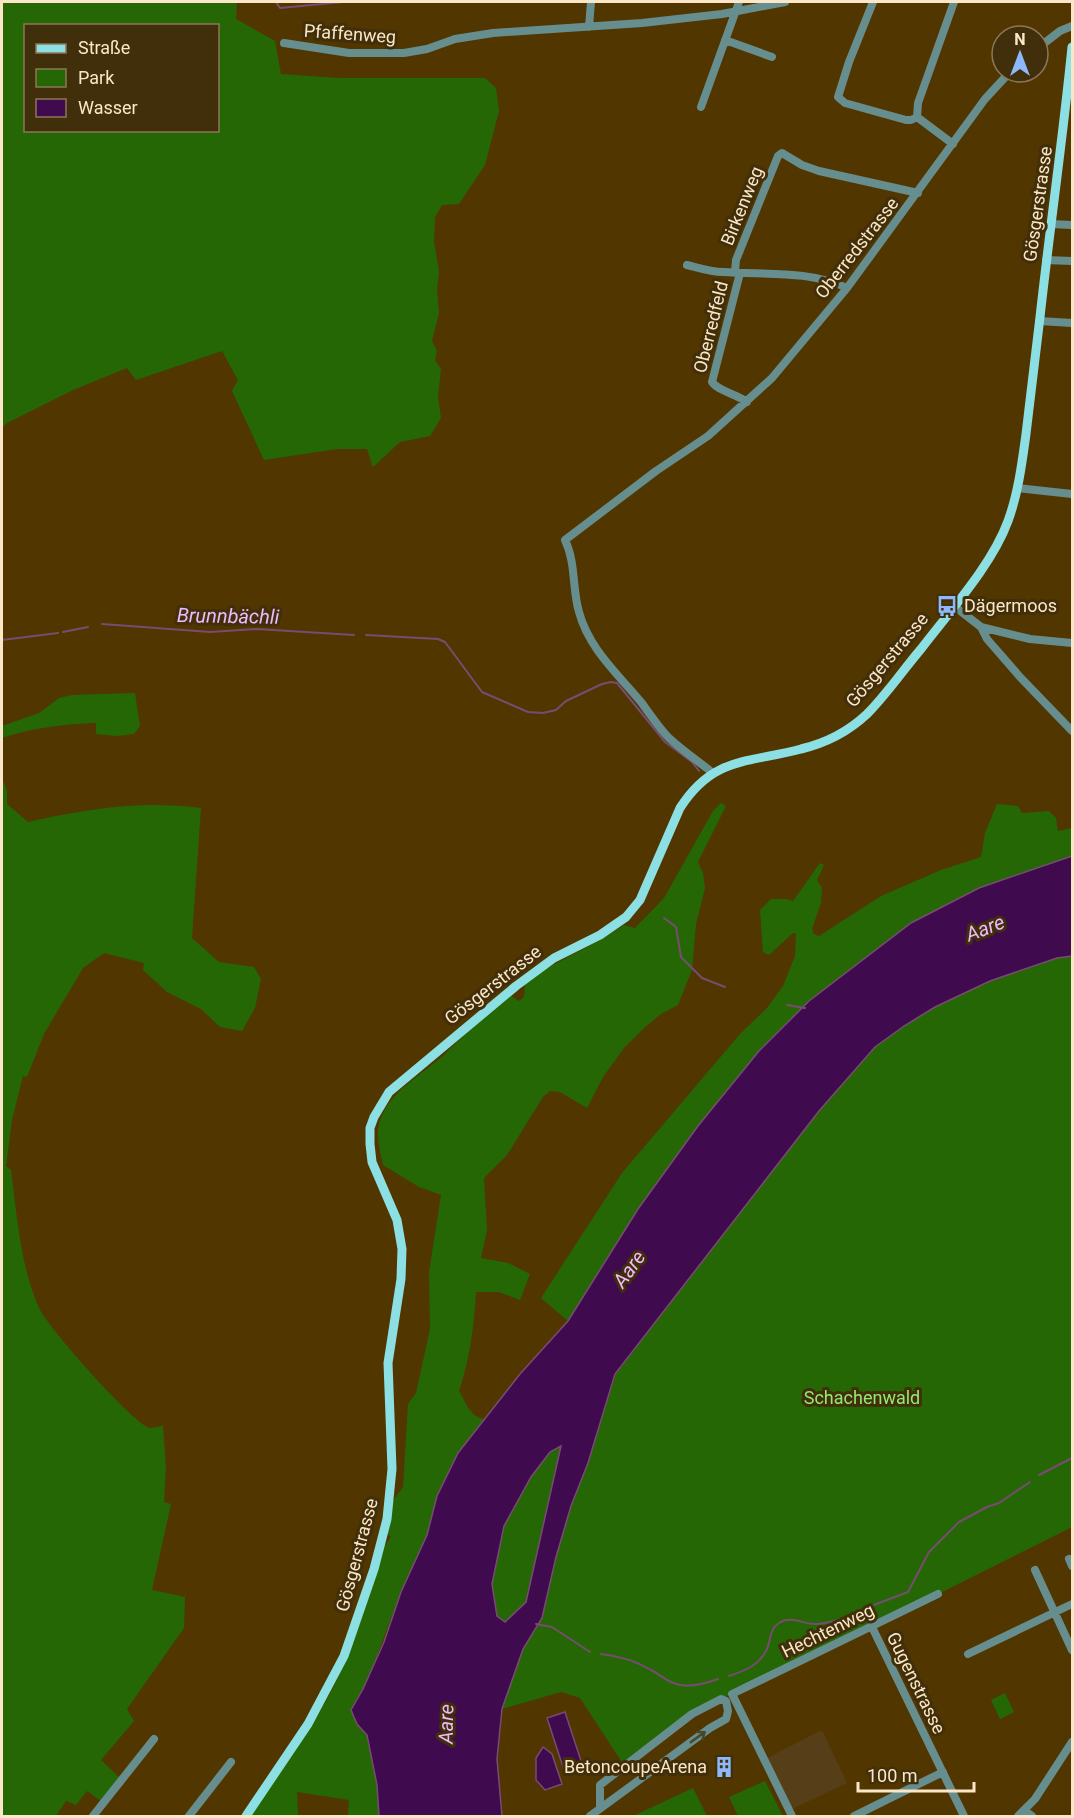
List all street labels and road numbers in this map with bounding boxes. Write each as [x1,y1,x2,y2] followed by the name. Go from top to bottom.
[303,20,397,47] street label: Pfaffenweg
[1019,145,1056,263] street label: Gösgerstrasse
[716,163,767,248] street label: Birkenweg
[811,193,903,302] street label: Oberredstrasse
[689,279,732,375] street label: Oberredfeld
[841,608,932,711] street label: Gösgerstrasse
[440,940,545,1029] street label: Gösgerstrasse
[331,1496,382,1614] street label: Gösgerstrasse
[778,1599,877,1662] street label: Hechtenweg
[883,1628,950,1737] street label: Gugenstrasse

